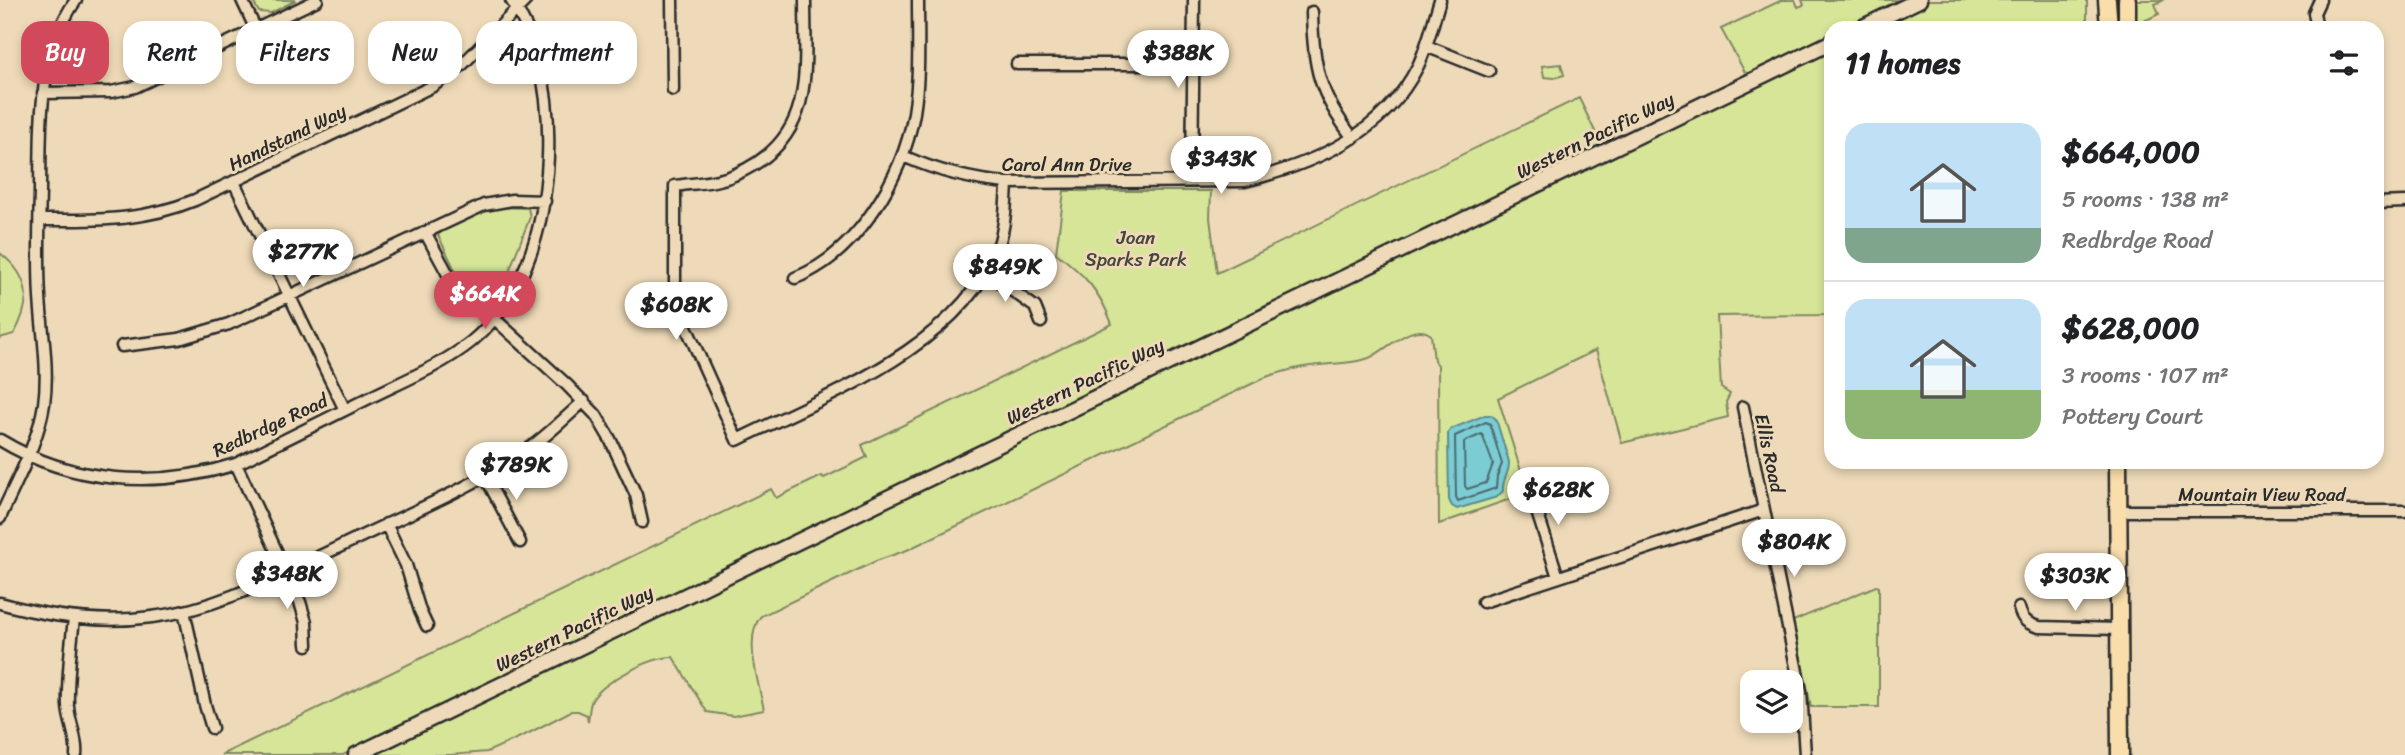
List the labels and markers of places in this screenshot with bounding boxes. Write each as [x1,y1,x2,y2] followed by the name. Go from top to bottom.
[1129,31,1227,90] pin: $388K
[1172,136,1270,196] pin: $343K
[254,230,352,289] pin: $277K
[956,244,1054,304] pin: $849K
[436,272,534,331] pin: $664K
[627,282,725,342] pin: $608K
[467,442,565,502] pin: $789K
[1509,468,1607,527] pin: $628K
[1745,520,1843,579] pin: $804K
[238,552,336,611] pin: $348K
[2026,554,2124,613] pin: $303K

